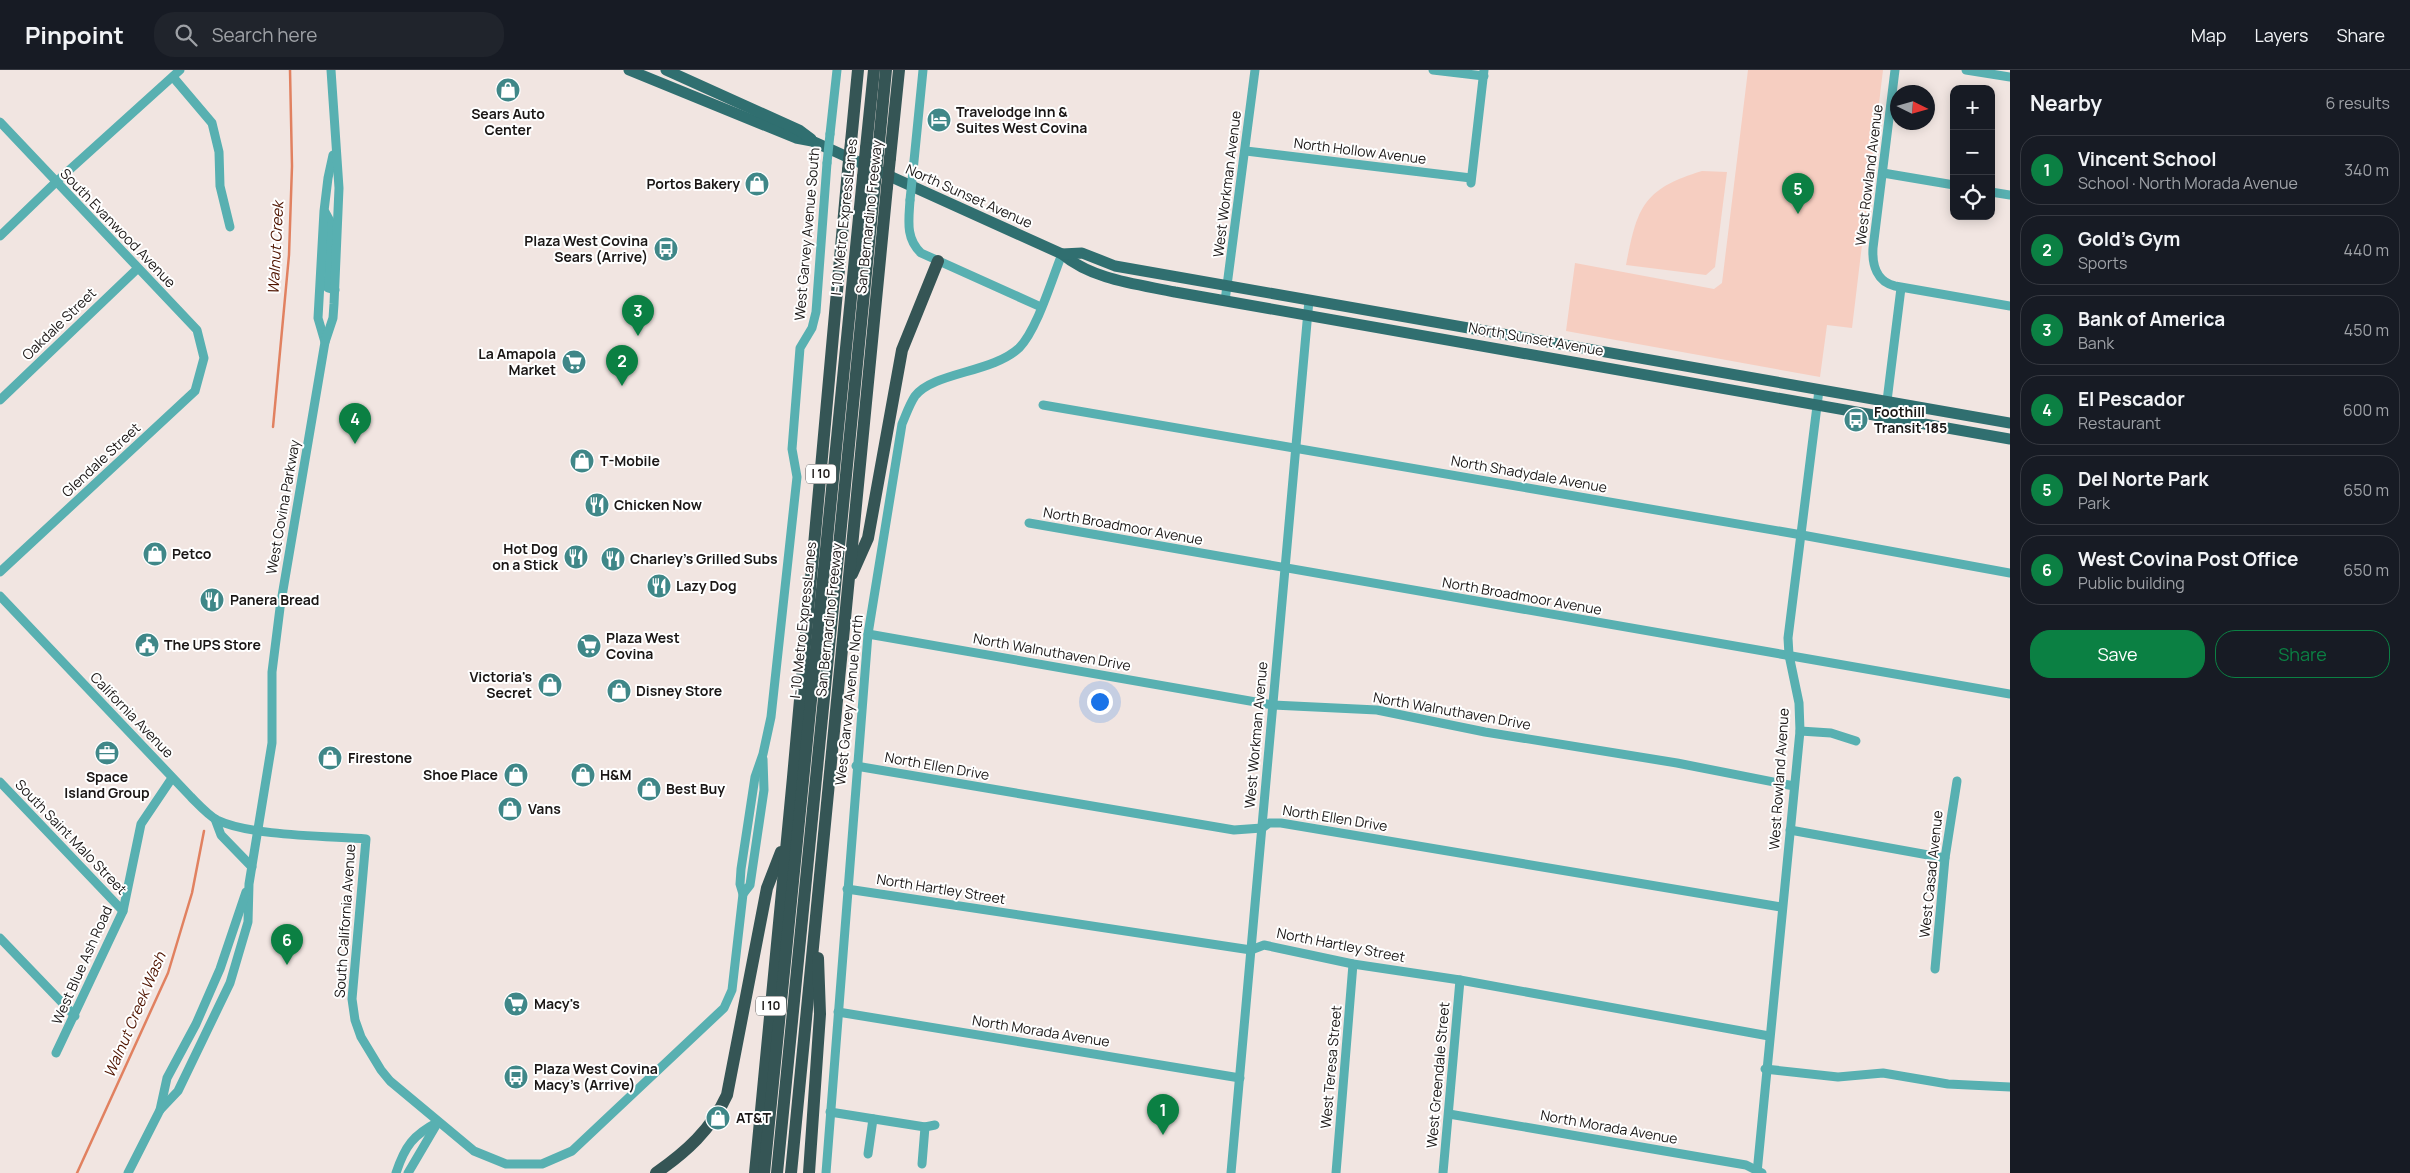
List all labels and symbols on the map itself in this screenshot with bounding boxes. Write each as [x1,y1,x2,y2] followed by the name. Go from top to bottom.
[495,77,521,103] shop icon: Sears Auto Center
[1890,85,1935,130] north arrow
[956,102,1087,137] place label: Travelodge Inn & Suites West Covina
[1850,103,1887,247] street label: West Rowland Avenue
[471,104,545,139] place label: Sears Auto Center
[926,107,952,133] hotel icon: Travelodge Inn & Suites West Covina
[1208,110,1245,258] street label: West Workman Avenue
[1293,133,1427,168] street label: North Hollow Avenue
[826,138,861,296] street label: I-10 Metro ExpressLanes
[851,139,886,295] street label: San Bernardino Freeway
[789,147,824,321] street label: West Garvey Avenue South
[903,159,1036,232] street label: North Sunset Avenue
[56,164,180,291] street label: South Evanwood Avenue
[744,171,770,197] shop icon: Portos Bakery
[1782,173,1814,214] pin: 5
[647,174,740,193] place label: Portos Bakery
[263,198,289,295] water label: Walnut Creek
[524,231,648,266] place label: Plaza West Covina Sears (Arrive)
[653,236,679,262] bus stop icon: Plaza West Covina Sears (Arrive)
[17,283,100,364] street label: Oakdale Street
[622,295,654,336] pin: 3
[1467,317,1605,360] street label: North Sunset Avenue
[478,344,556,379] place label: La Amapola Market
[606,345,638,386] pin: 2
[561,349,587,375] supermarket icon: La Amapola Market
[1874,402,1947,437] place label: Foothill Transit 185
[339,403,371,444] pin: 4
[1843,407,1869,433] bus stop icon: Foothill Transit 185
[57,418,144,501] street label: Glendale Street
[261,437,304,576] street label: West Covina Parkway
[569,448,595,474] shop icon: T-Mobile
[1450,450,1609,497] street label: North Shadydale Avenue
[600,451,660,470] place label: T-Mobile
[806,464,836,484] road number: I 10
[584,492,610,518] restaurant icon: Chicken Now
[614,495,702,514] place label: Chicken Now
[1042,502,1204,549] street label: North Broadmoor Avenue
[492,539,558,574] place label: Hot Dog on a Stick
[142,541,168,567] shop icon: Petco
[785,541,820,699] street label: I-10 Metro ExpressLanes
[811,542,846,698] street label: San Bernardino Freeway
[172,544,212,563] place label: Petco
[563,544,589,570] restaurant icon: Hot Dog on a Stick
[600,546,626,572] restaurant icon: Charley's Grilled Subs
[630,549,778,568] place label: Charley's Grilled Subs
[1441,572,1603,619] street label: North Broadmoor Avenue
[646,573,672,599] restaurant icon: Lazy Dog
[676,576,737,595] place label: Lazy Dog
[199,587,225,613] restaurant icon: Panera Bread
[230,590,319,609] place label: Panera Bread
[830,614,867,786] street label: West Garvey Avenue North
[606,628,680,663] place label: Plaza West Covina
[972,628,1132,675] street label: North Walnuthaven Drive
[134,632,160,658] public building icon: The UPS Store
[576,633,602,659] supermarket icon: Plaza West Covina
[164,635,261,654] place label: The UPS Store
[1240,661,1271,809] street label: West Workman Avenue
[470,667,532,702] place label: Victoria's Secret
[86,668,178,762] street label: California Avenue
[537,672,563,698] shop icon: Victoria's Secret
[606,678,632,704] shop icon: Disney Store
[636,681,722,700] place label: Disney Store
[1372,687,1532,734] street label: North Walnuthaven Drive
[1087,689,1113,715] your location
[1764,707,1793,851] street label: West Rowland Avenue
[94,740,120,766] office icon: Space Island Group
[317,745,343,771] shop icon: Firestone
[883,747,991,784] street label: North Ellen Drive
[348,748,412,767] place label: Firestone
[503,762,529,788] shop icon: Shoe Place
[570,762,596,788] shop icon: H&M
[423,765,498,784] place label: Shoe Place
[600,765,631,784] place label: H&M
[64,767,150,802] place label: Space Island Group
[11,775,132,899] street label: South Saint Malo Street
[636,776,662,802] shop icon: Best Buy
[666,779,725,798] place label: Best Buy
[497,796,523,822] shop icon: Vans
[528,799,561,818] place label: Vans
[1281,800,1389,835] street label: North Ellen Drive
[1914,809,1947,939] street label: West Casad Avenue
[330,843,359,999] street label: South California Avenue
[875,869,1007,908] street label: North Hartley Street
[47,903,116,1027] street label: West Blue Ash Road
[1275,923,1407,966] street label: North Hartley Street
[271,924,303,965] pin: 6
[99,948,171,1081] water label: Walnut Creek Wash
[503,991,529,1017] supermarket icon: Macy's
[534,994,580,1013] place label: Macy's
[756,996,786,1016] road number: I 10
[1422,1001,1453,1149] street label: West Greendale Street
[1316,1004,1345,1129] street label: West Teresa Street
[971,1010,1111,1051] street label: North Morada Avenue
[534,1059,658,1094] place label: Plaza West Covina Macy's (Arrive)
[503,1064,529,1090] bus stop icon: Plaza West Covina Macy's (Arrive)
[1147,1094,1179,1135] pin: 1
[705,1105,731,1131] shop icon: AT&T
[1539,1105,1679,1148] street label: North Morada Avenue
[736,1108,771,1127] place label: AT&T

